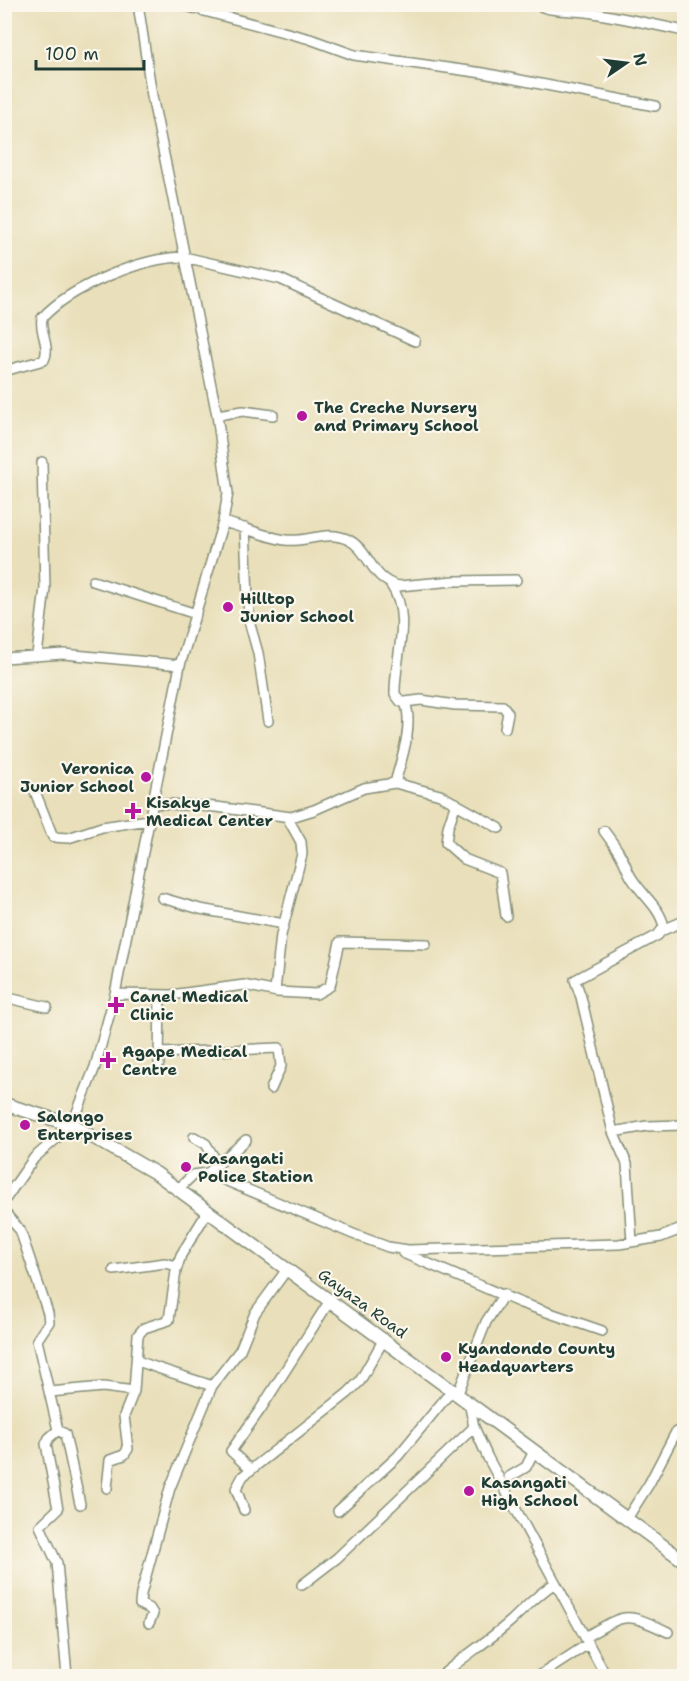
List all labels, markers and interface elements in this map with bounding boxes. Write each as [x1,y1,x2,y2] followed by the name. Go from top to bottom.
[36,33,144,71] scale bar
[596,33,656,93] north arrow
[45,42,99,66] text: 100 m
[628,51,652,68] text: N
[314,397,479,436] place label: The Creche Nursery and Primary School
[295,409,309,423] marker: The Creche Nursery and Primary School
[240,588,354,627] place label: Hilltop Junior School
[221,600,235,614] marker: Hilltop Junior School
[20,758,134,797] place label: Veronica Junior School
[139,770,153,784] marker: Veronica Junior School
[146,792,274,831] place label: Kisakye Medical Center
[124,802,142,820] marker: Kisakye Medical Center
[130,986,249,1025] place label: Canel Medical Clinic
[107,996,125,1014] marker: Canel Medical Clinic
[122,1041,248,1080] place label: Agape Medical Centre
[99,1051,117,1069] marker: Agape Medical Centre
[37,1106,132,1145] place label: Salongo Enterprises
[18,1118,32,1132] marker: Salongo Enterprises
[198,1148,313,1187] place label: Kasangati Police Station
[179,1160,193,1174] marker: Kasangati Police Station
[314,1264,412,1343] street label: Gayaza Road
[458,1338,615,1377] place label: Kyandondo County Headquarters
[439,1350,453,1364] marker: Kyandondo County Headquarters
[481,1472,579,1511] place label: Kasangati High School
[462,1484,476,1498] marker: Kasangati High School

